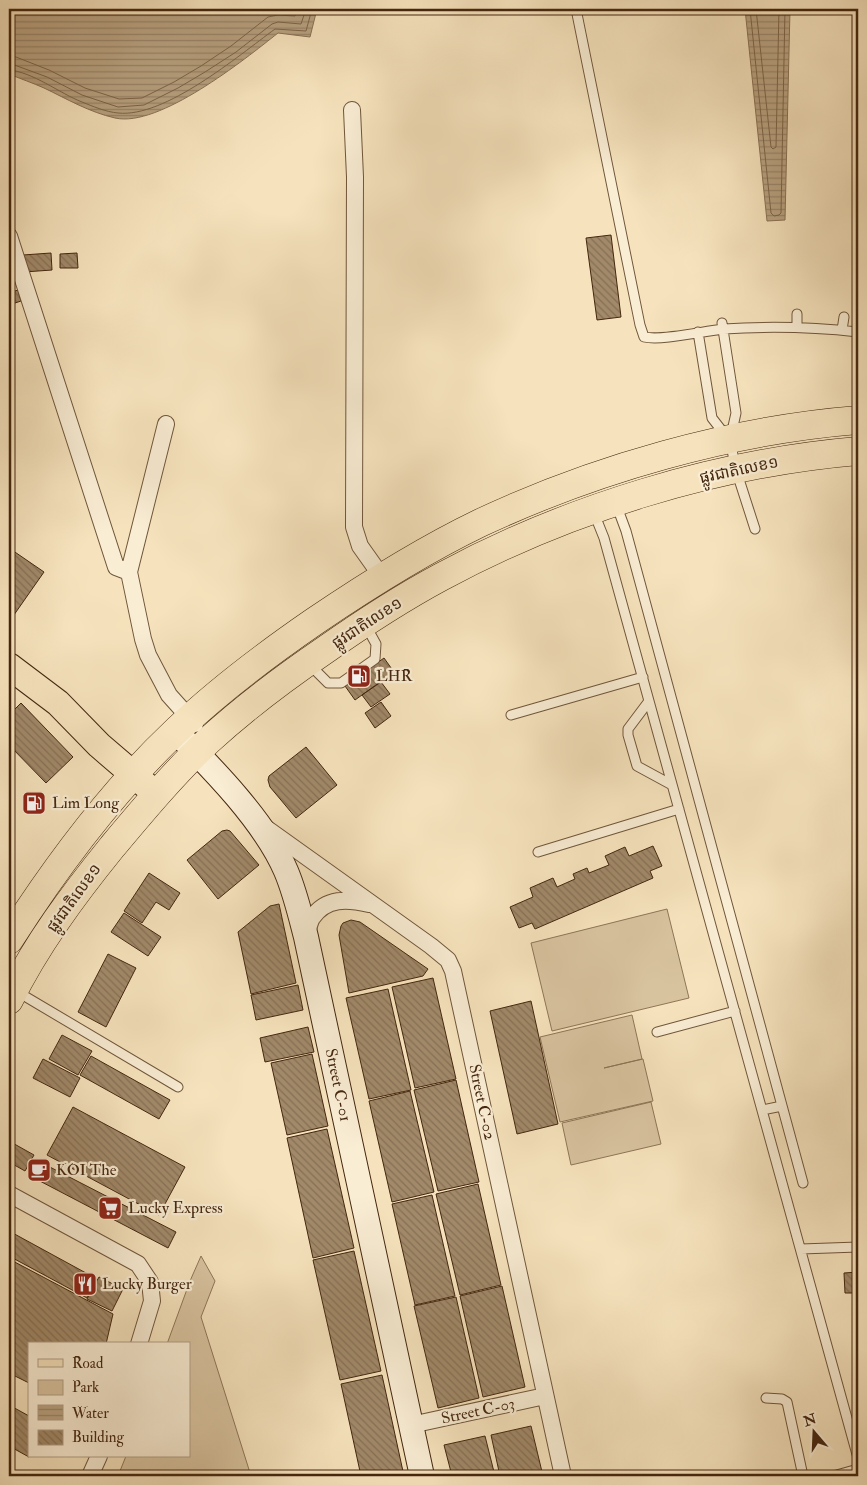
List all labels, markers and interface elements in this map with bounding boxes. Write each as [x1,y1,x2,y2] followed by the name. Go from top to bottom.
[698,452,781,492] street label: ផ្លូវជាតិលេខ១
[328,593,408,656] street label: ផ្លូវជាតិលេខ១
[346,663,372,689] fuel station icon: LHR
[376,666,413,686] place label: LHR
[21,790,47,816] fuel station icon: Lim Long
[52,793,120,813] place label: Lim Long
[42,860,109,938] street label: ផ្លូវជាតិលេខ១
[321,1047,355,1123] street label: Street C-01
[464,1062,500,1142] street label: Street C-02
[26,1157,52,1183] cafe icon: KOI The
[56,1160,117,1180] place label: KOI The
[97,1195,123,1221] supermarket icon: Lucky Express
[128,1198,223,1219] place label: Lucky Express
[72,1271,98,1297] restaurant icon: Lucky Burger
[102,1274,192,1294] place label: Lucky Burger
[28,1342,190,1458] legend
[72,1354,104,1373] text: Road
[72,1378,99,1397] text: Park
[439,1393,517,1429] street label: Street C-03
[71,1404,109,1423] text: Water
[790,1408,840,1458] north arrow
[800,1410,819,1431] text: N
[72,1428,124,1447] text: Building

